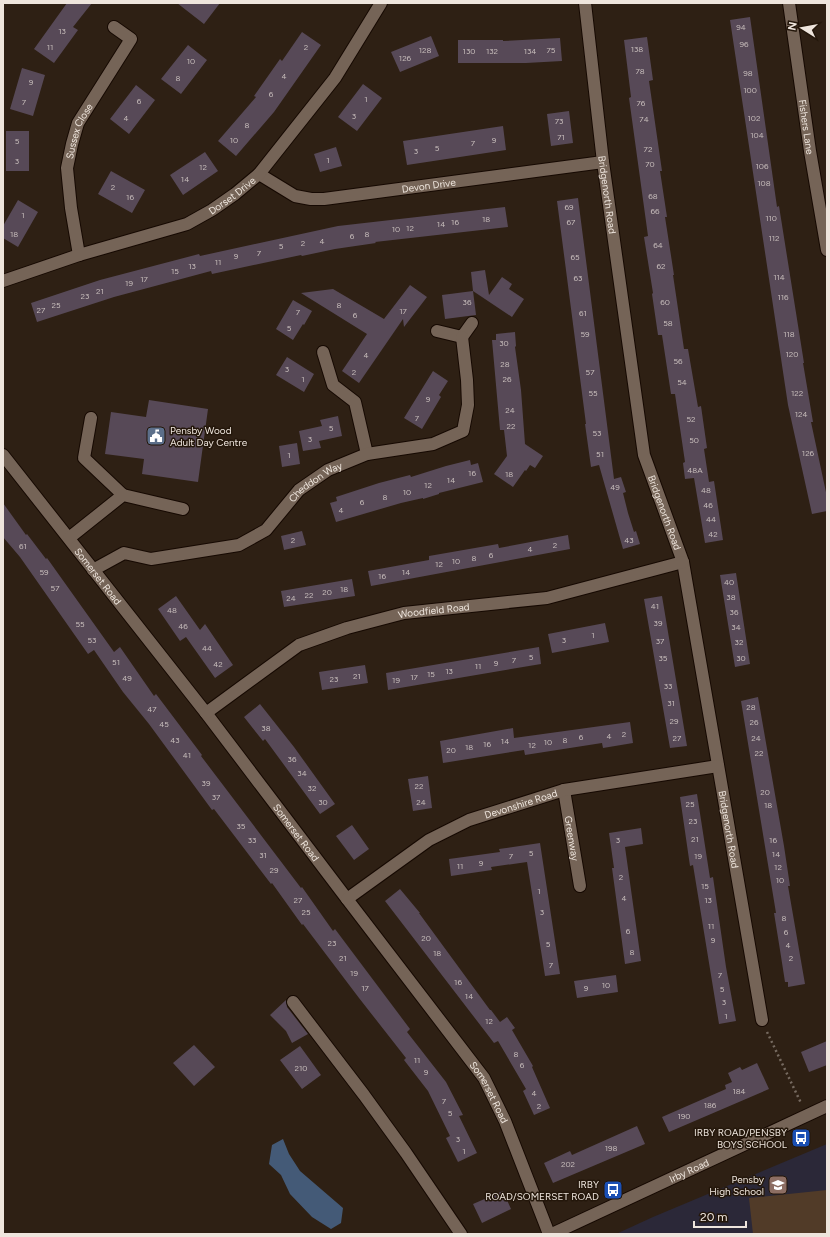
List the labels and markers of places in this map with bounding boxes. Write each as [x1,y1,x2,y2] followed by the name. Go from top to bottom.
[170,424,248,449] place label: Pensby Wood Adult Day Centre
[145,425,167,447] public building icon: Pensby Wood Adult Day Centre
[694,1126,788,1151] place label: IRBY ROAD/PENSBY BOYS SCHOOL
[790,1127,812,1149] bus stop icon: IRBY ROAD/PENSBY BOYS SCHOOL
[709,1173,765,1198] place label: Pensby High School
[767,1174,789,1196] school or university icon: Pensby High School
[485,1178,599,1203] place label: IRBY ROAD/SOMERSET ROAD
[602,1179,624,1201] bus stop icon: IRBY ROAD/SOMERSET ROAD

